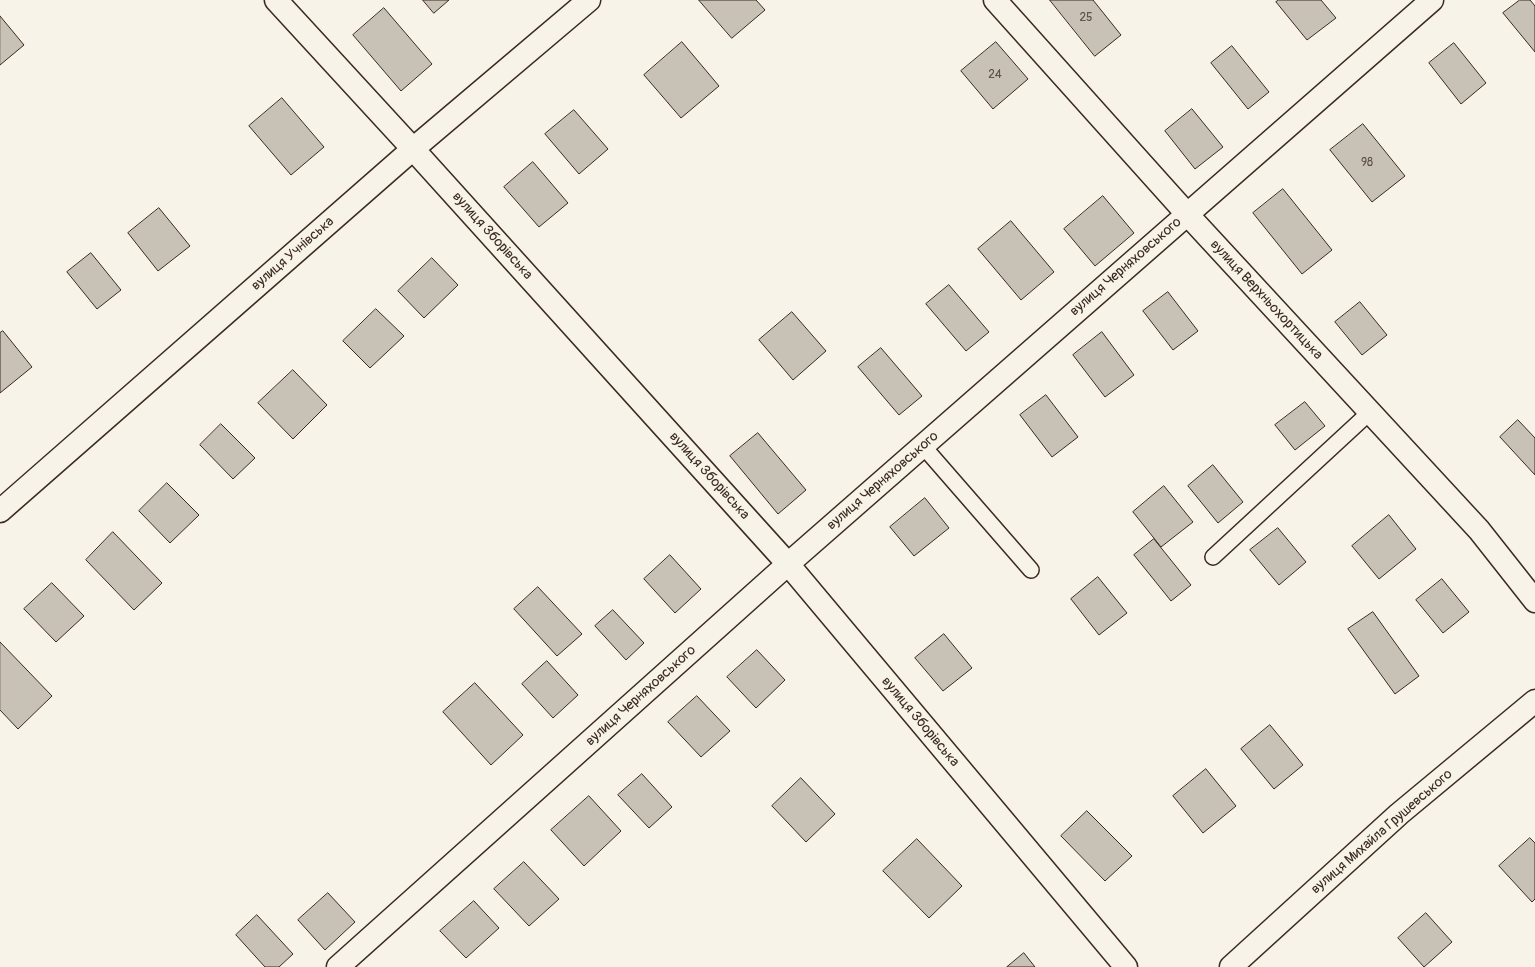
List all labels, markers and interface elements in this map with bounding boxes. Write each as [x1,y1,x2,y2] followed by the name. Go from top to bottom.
[1079,11,1093,25] house number: 25
[988,68,1002,82] house number: 24
[1361,156,1373,170] house number: 98
[448,189,536,283] street label: вулиця Зборівська
[248,214,338,294] street label: вулиця Учнівська
[1067,214,1185,320] street label: вулиця Черняховського
[1206,237,1326,363] street label: вулиця Верхньохортицька
[824,428,942,534] street label: вулиця Черняховського
[665,429,753,523] street label: вулиця Зборівська
[582,642,700,750] street label: вулиця Черняховського
[878,674,962,770] street label: вулиця Зборівська
[1308,766,1456,898] street label: вулиця Михайла Грушевського

